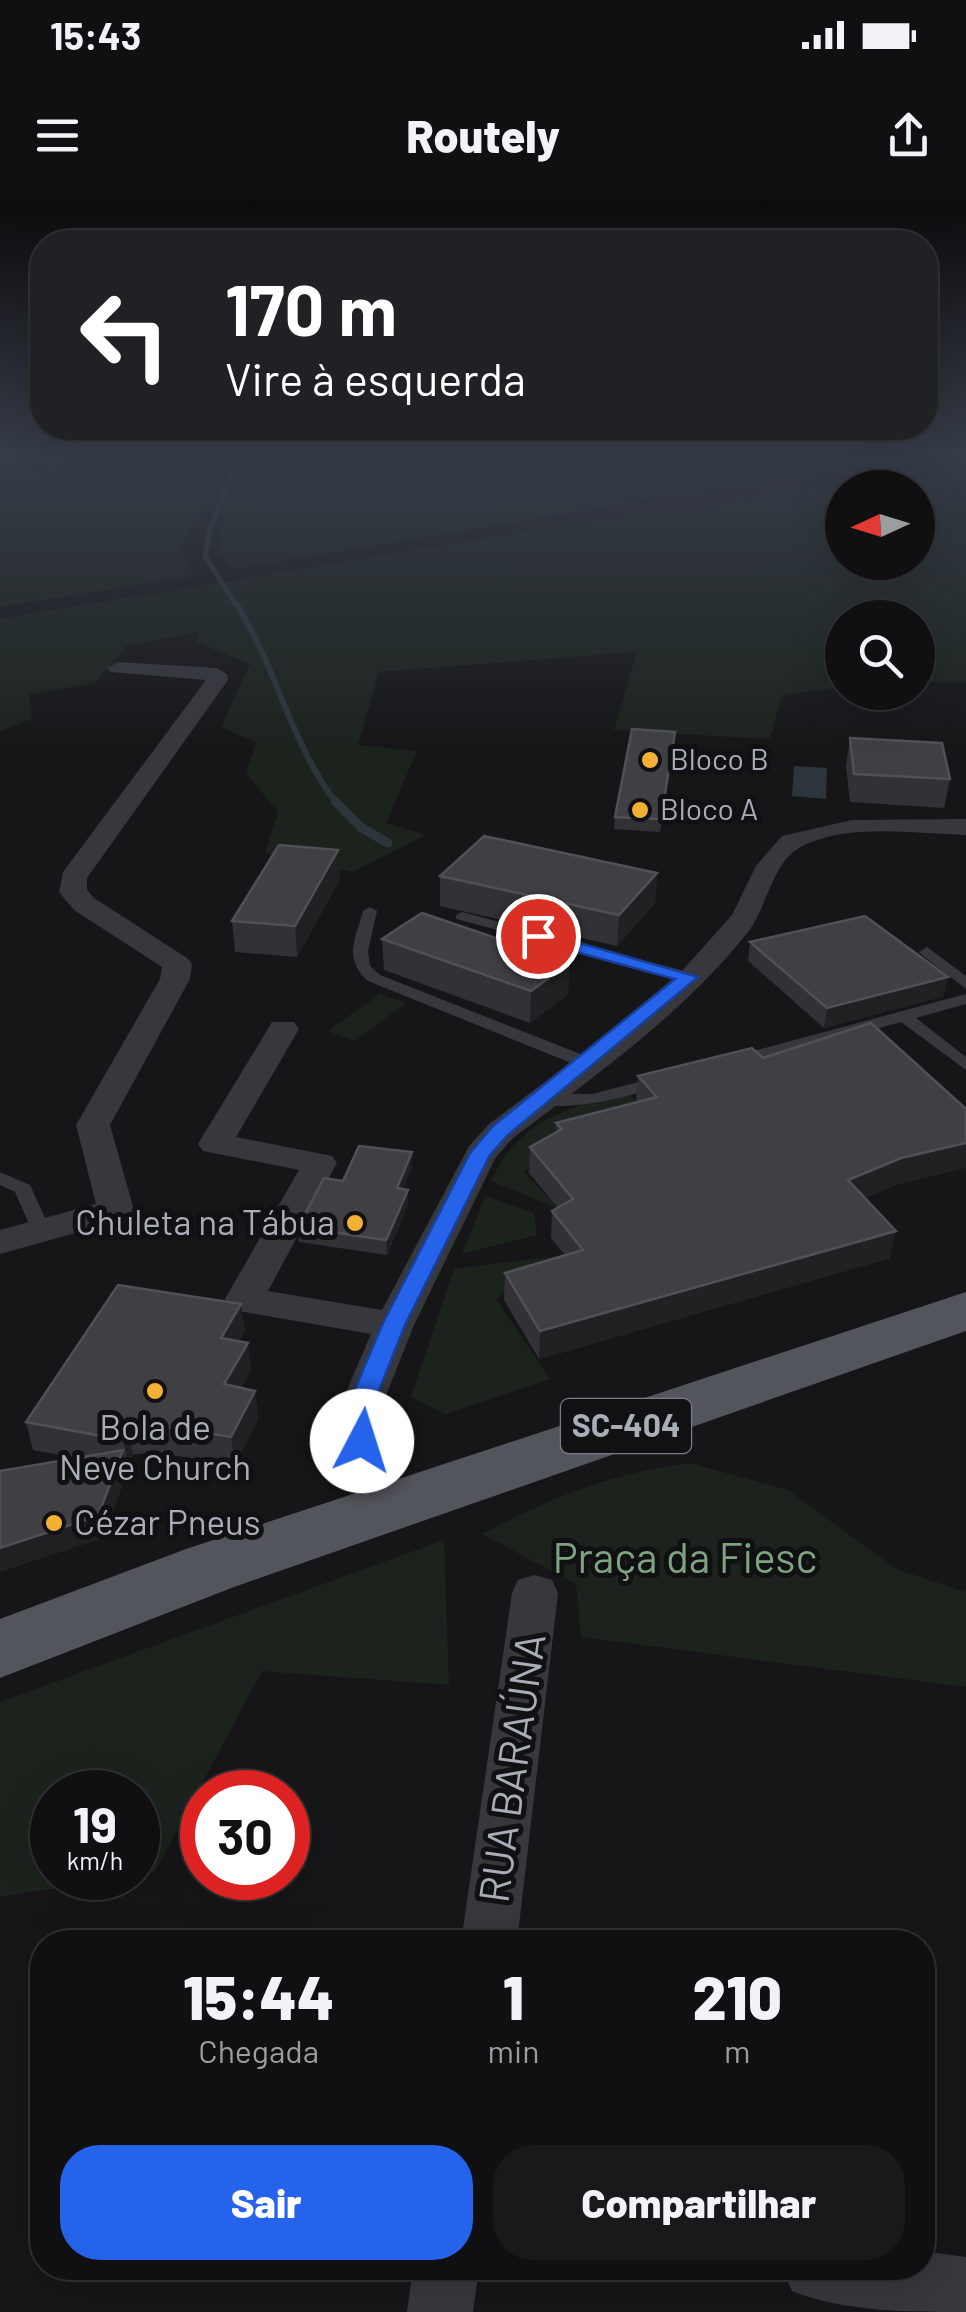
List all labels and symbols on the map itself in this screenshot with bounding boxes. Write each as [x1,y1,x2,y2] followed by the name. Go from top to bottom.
[825,470,935,580] north arrow
[670,740,769,776] place label: Bloco B
[639,749,661,771] marker: Bloco B
[660,790,758,826] place label: Bloco A
[629,799,651,821] marker: Bloco A
[496,894,581,979] pin
[75,1200,335,1242] place label: Chuleta na Tábua
[344,1212,366,1234] marker: Chuleta na Tábua
[144,1380,166,1402] marker: Bola de Neve Church
[310,1389,414,1493] position arrow
[561,1399,691,1453] road number: SC-404
[59,1405,251,1487] place label: Bola de Neve Church
[74,1500,261,1542] place label: Cézar Pneus
[43,1512,65,1534] marker: Cézar Pneus
[553,1531,817,1581] park label: Praça da Fiesc
[466,1630,554,1905] street label: RUA BARAÚNA
[180,1770,310,1900] speed limit sign: 30

